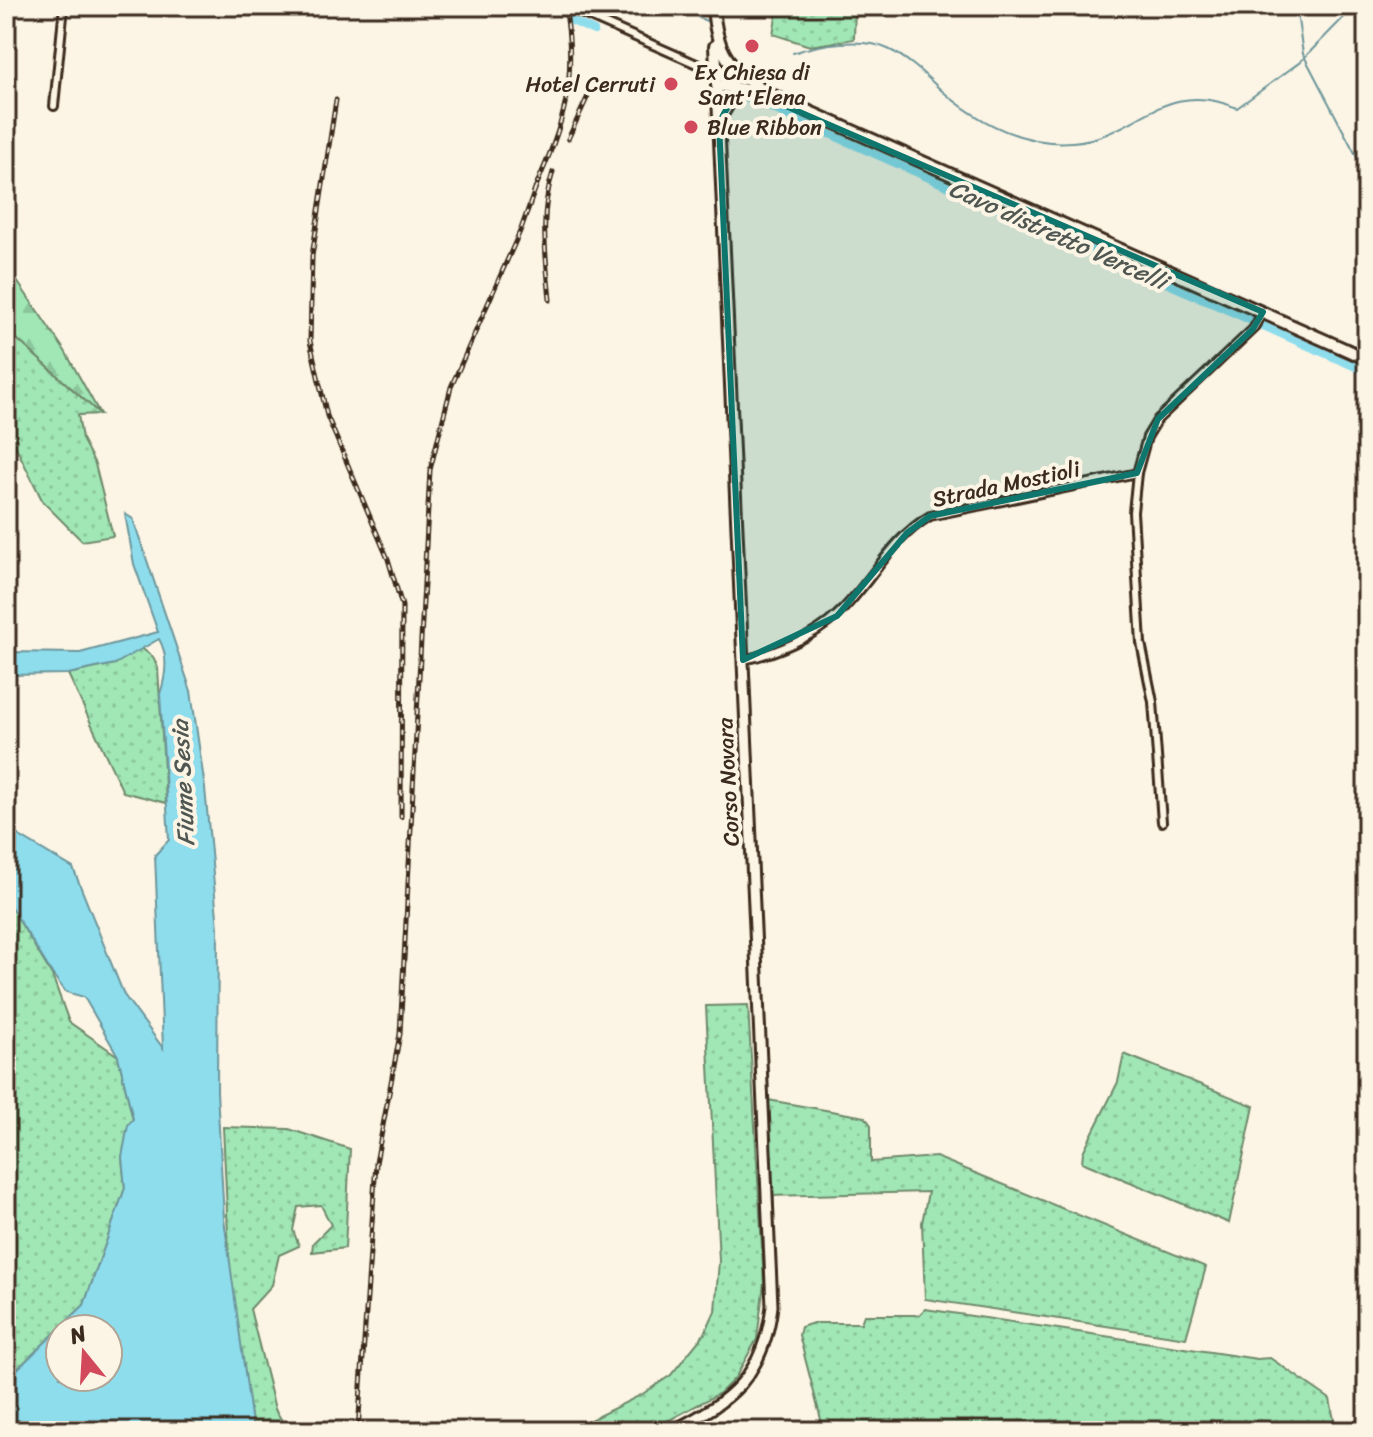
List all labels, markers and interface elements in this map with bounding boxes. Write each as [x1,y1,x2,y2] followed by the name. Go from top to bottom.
[743,37,761,55] marker: Ex Chiesa di Sant'Elena
[694,53,811,117] place label: Ex Chiesa di Sant'Elena
[525,65,656,104] place label: Hotel Cerruti
[662,75,680,93] marker: Hotel Cerruti
[707,108,822,147] place label: Blue Ribbon
[682,118,700,136] marker: Blue Ribbon
[942,168,1178,304] water label: Cavo distretto Vercelli
[929,449,1084,519] street label: Strada Mostioli
[705,716,751,847] street label: Corso Novara
[159,717,207,847] water label: Fiume Sesia
[44,1313,124,1393] north arrow
[64,1313,92,1356] text: N

